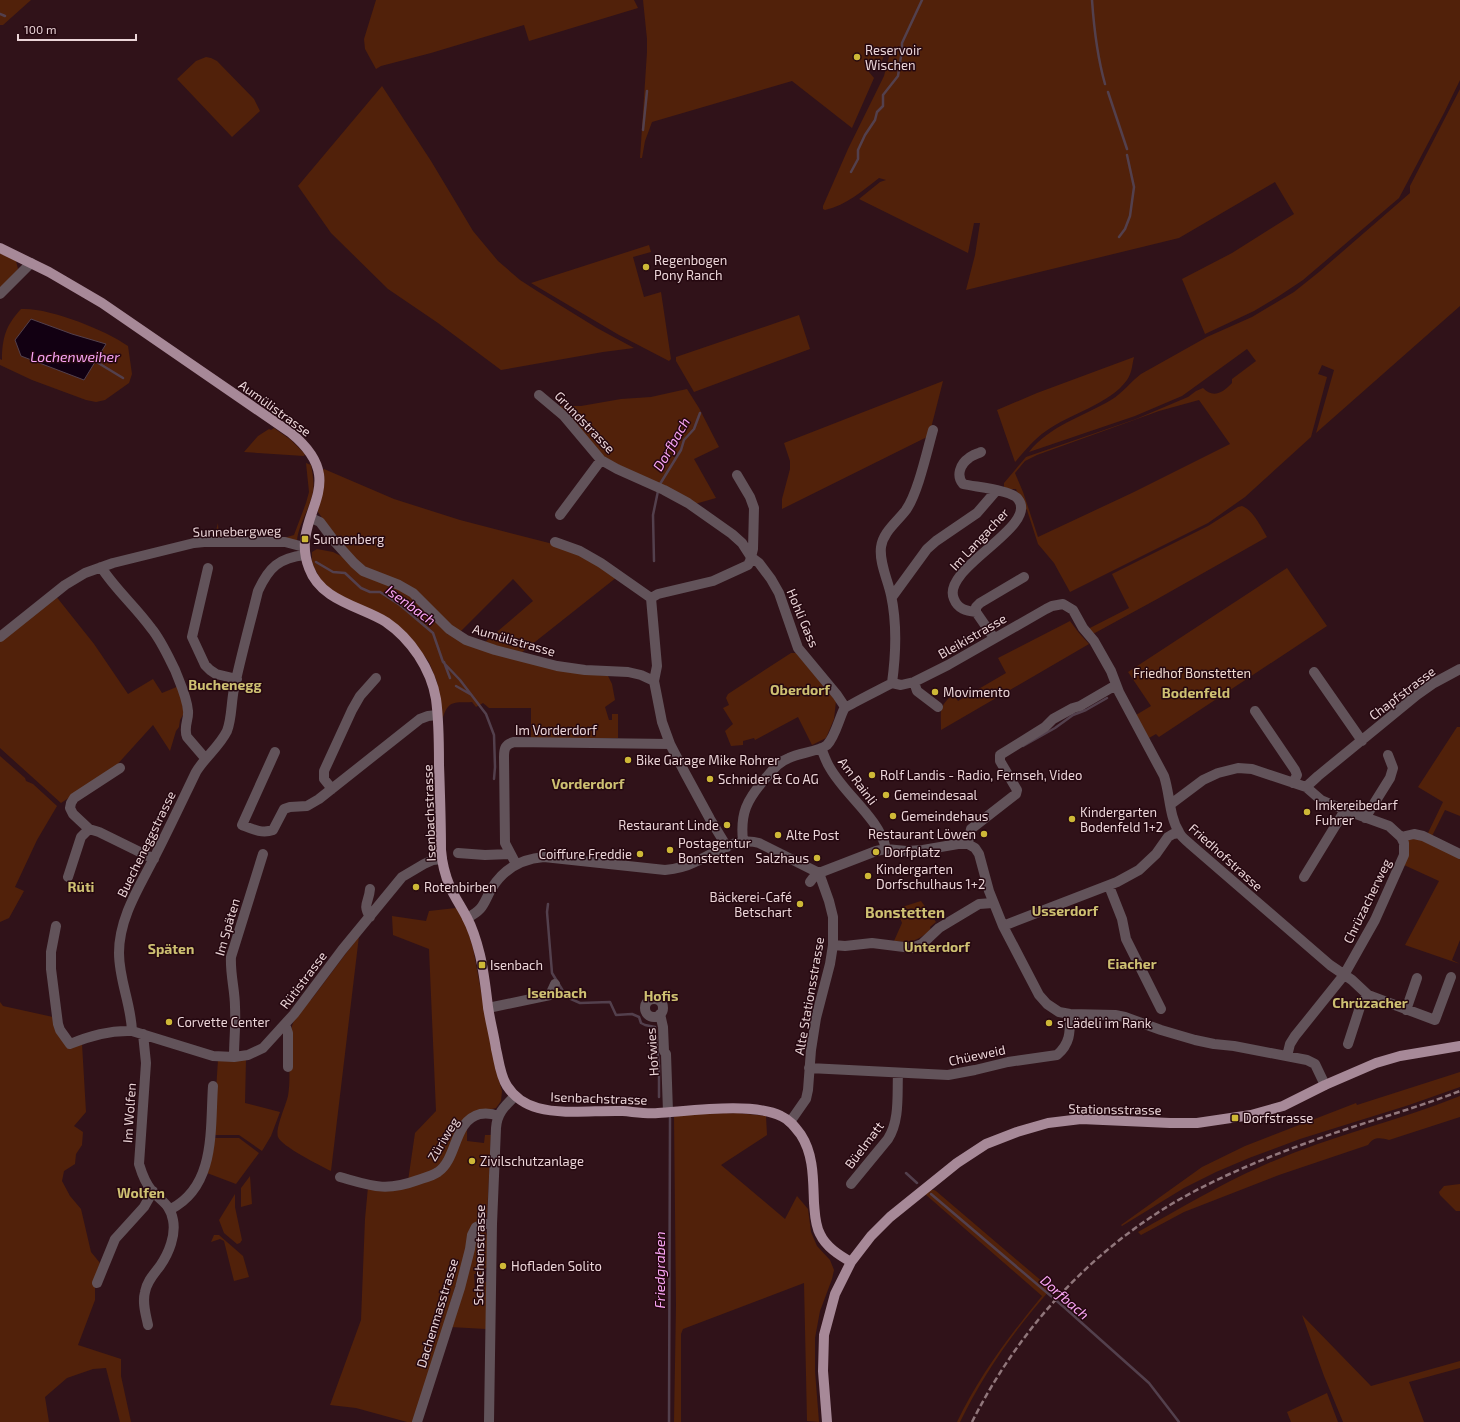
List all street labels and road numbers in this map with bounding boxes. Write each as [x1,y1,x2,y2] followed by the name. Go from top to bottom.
[236,376,314,440] street label: Aumülistrasse
[551,388,619,456] street label: Grundstrasse
[946,504,1012,574] street label: Im Langacher
[193,522,281,540] street label: Sunnebergweg
[783,586,823,650] street label: Hohli Gass
[935,610,1009,662] street label: Bleikistrasse
[471,621,557,659] street label: Aumülistrasse
[1366,663,1438,723] street label: Chapfstrasse
[515,722,598,738] street label: Im Vorderdorf
[835,754,881,808] street label: Am Rainli
[419,764,439,862] street label: Isenbachstrasse
[113,788,179,900] street label: Buecheneggstrasse
[1186,820,1266,894] street label: Friedhofstrasse
[1340,856,1394,946] street label: Chrüzacherweg
[211,896,243,958] street label: Im Späten
[791,936,827,1056] street label: Alte Stationsstrasse
[276,948,330,1012] street label: Rütistrasse
[642,1027,662,1077] street label: Hofwies
[947,1041,1007,1069] street label: Chüeweid
[119,1082,139,1144] street label: Im Wolfen
[550,1088,648,1108] street label: Isenbachstrasse
[1068,1100,1162,1118] street label: Stationsstrasse
[424,1114,462,1164] street label: Züriweg
[841,1118,887,1172] street label: Büelmatt
[470,1204,488,1306] street label: Schachenstrasse
[413,1256,461,1370] street label: Dachenmasstrasse

